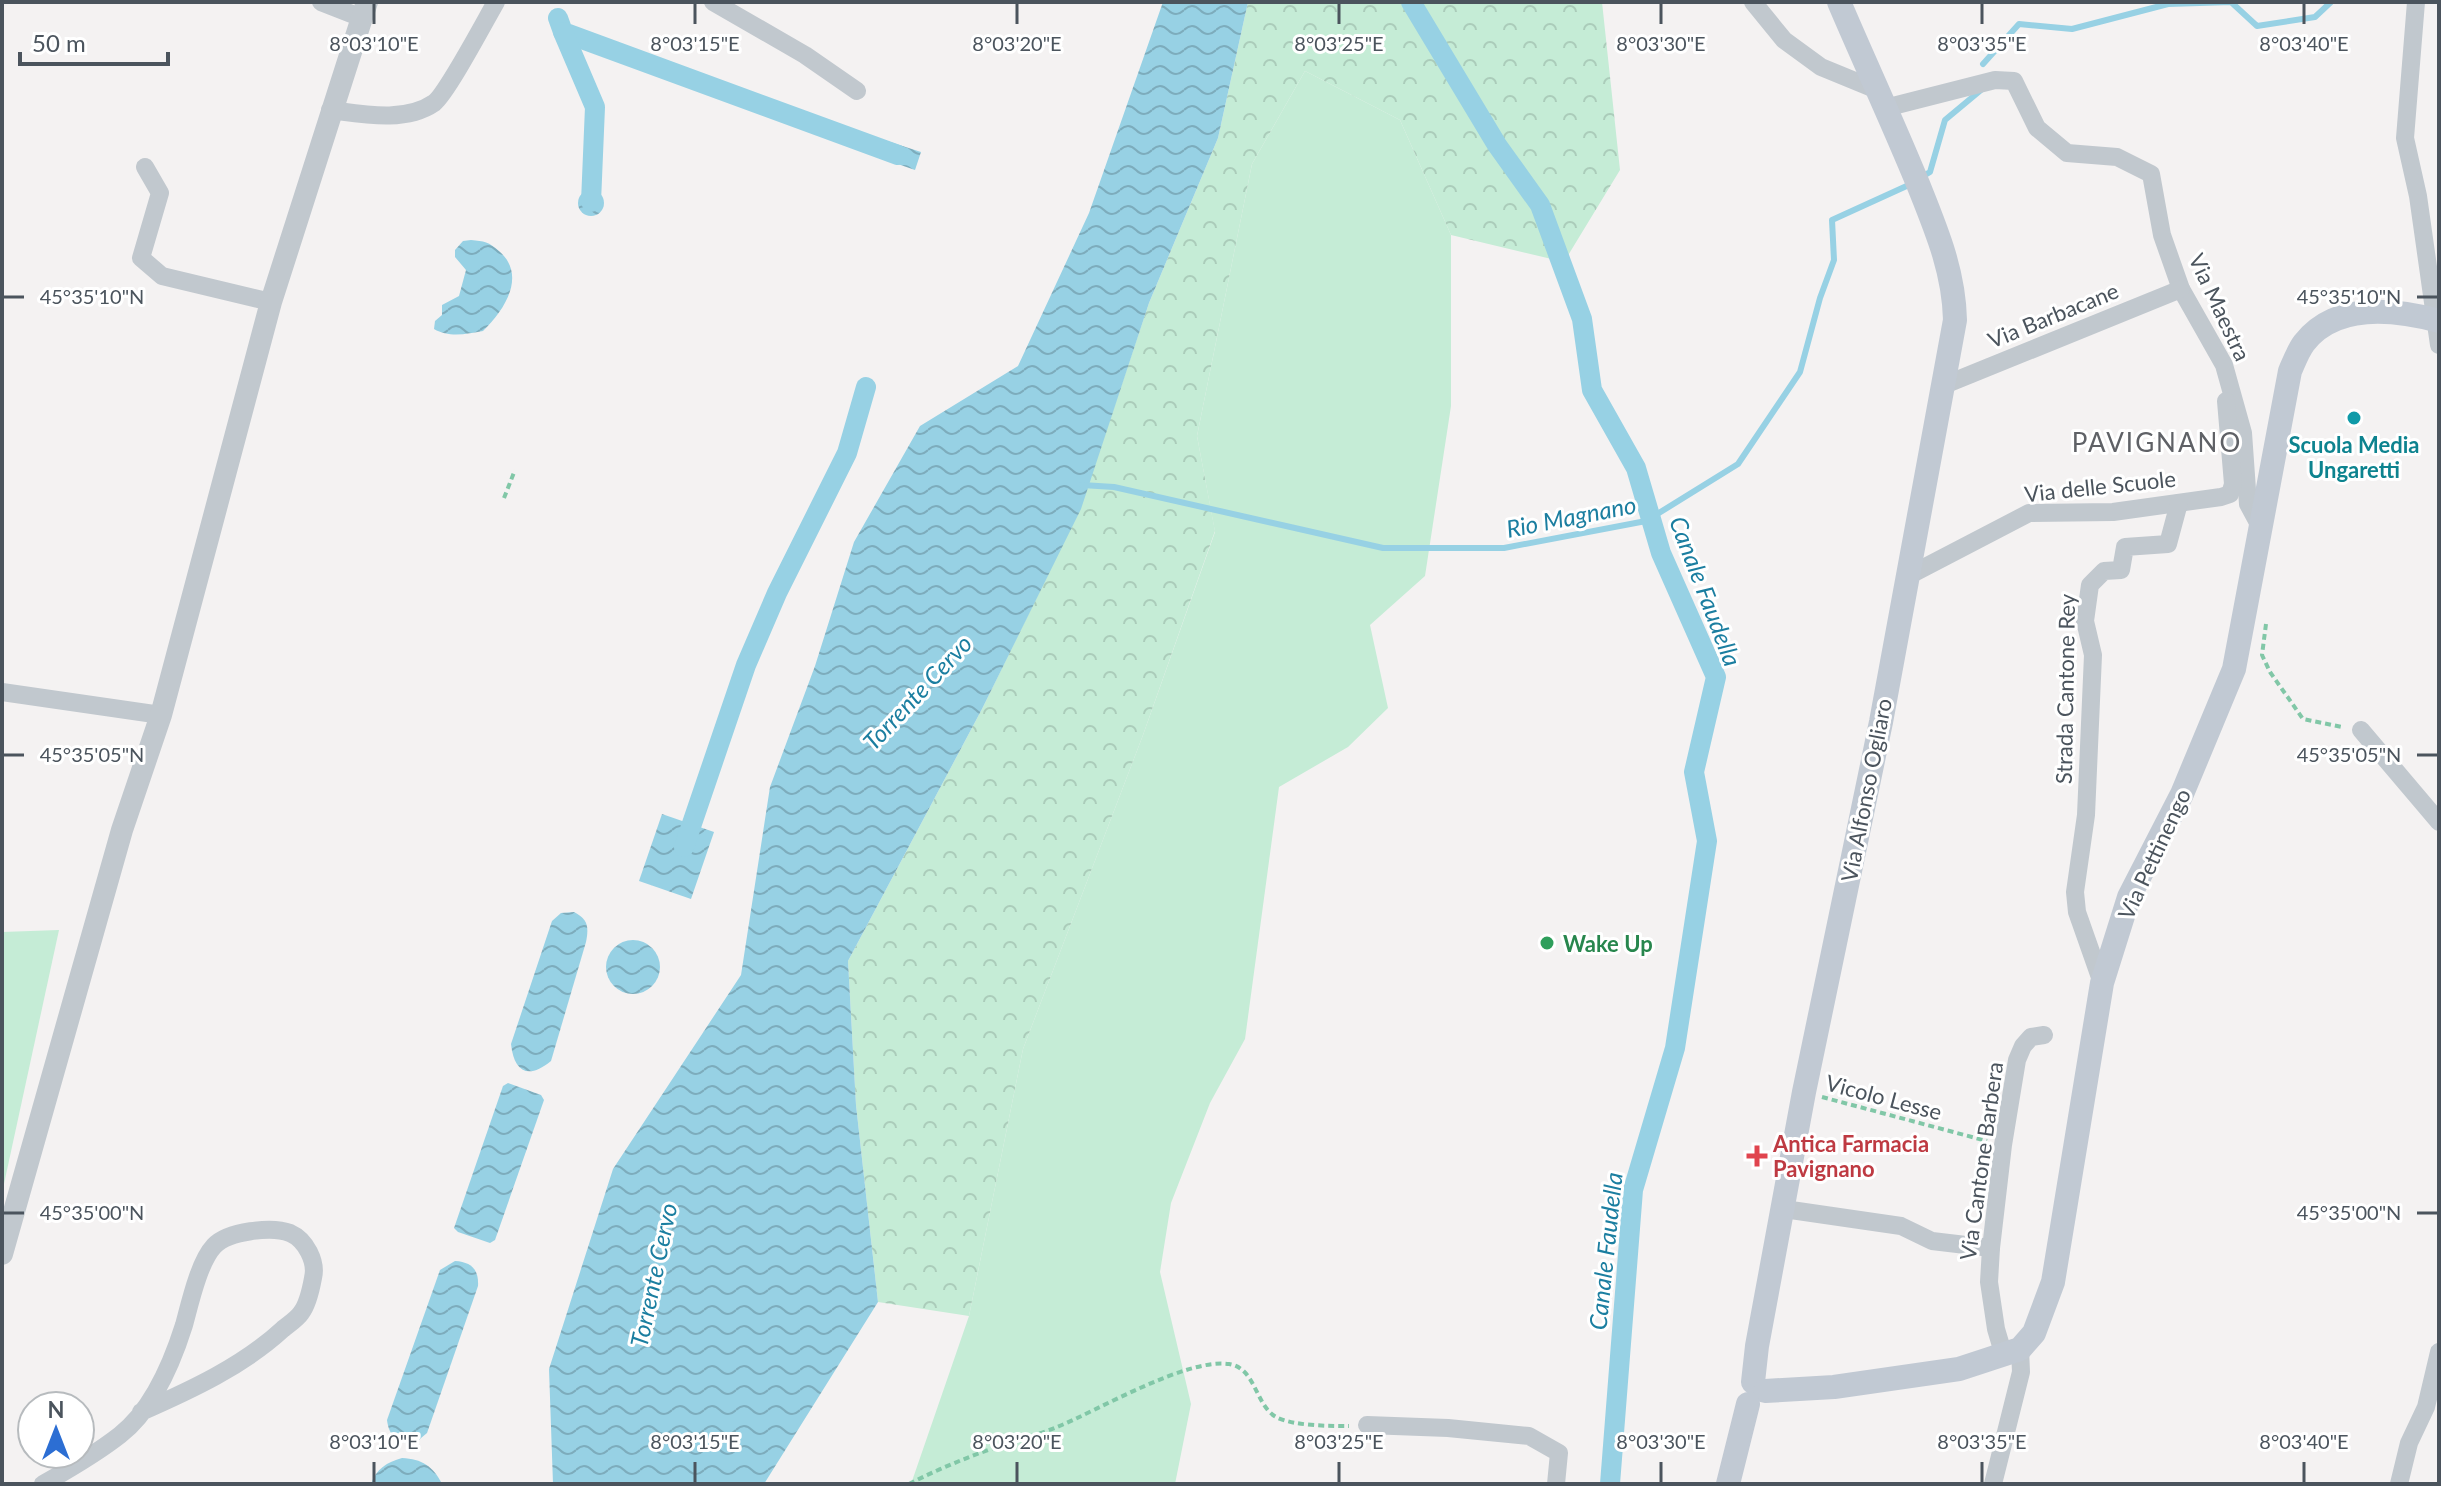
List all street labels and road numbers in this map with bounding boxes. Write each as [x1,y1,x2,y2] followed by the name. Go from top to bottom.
[2183,249,2257,365] street label: Via Maestra
[1984,277,2122,353] street label: Via Barbacane
[2023,465,2177,507] street label: Via delle Scuole
[2050,593,2080,784] street label: Strada Cantone Rey
[1835,696,1897,884] street label: Via Alfonso Ogliaro
[2112,784,2196,924] street label: Via Pettinengo
[1954,1060,2008,1262] street label: Via Cantone Barbera
[1823,1069,1945,1125] street label: Vicolo Lesse

